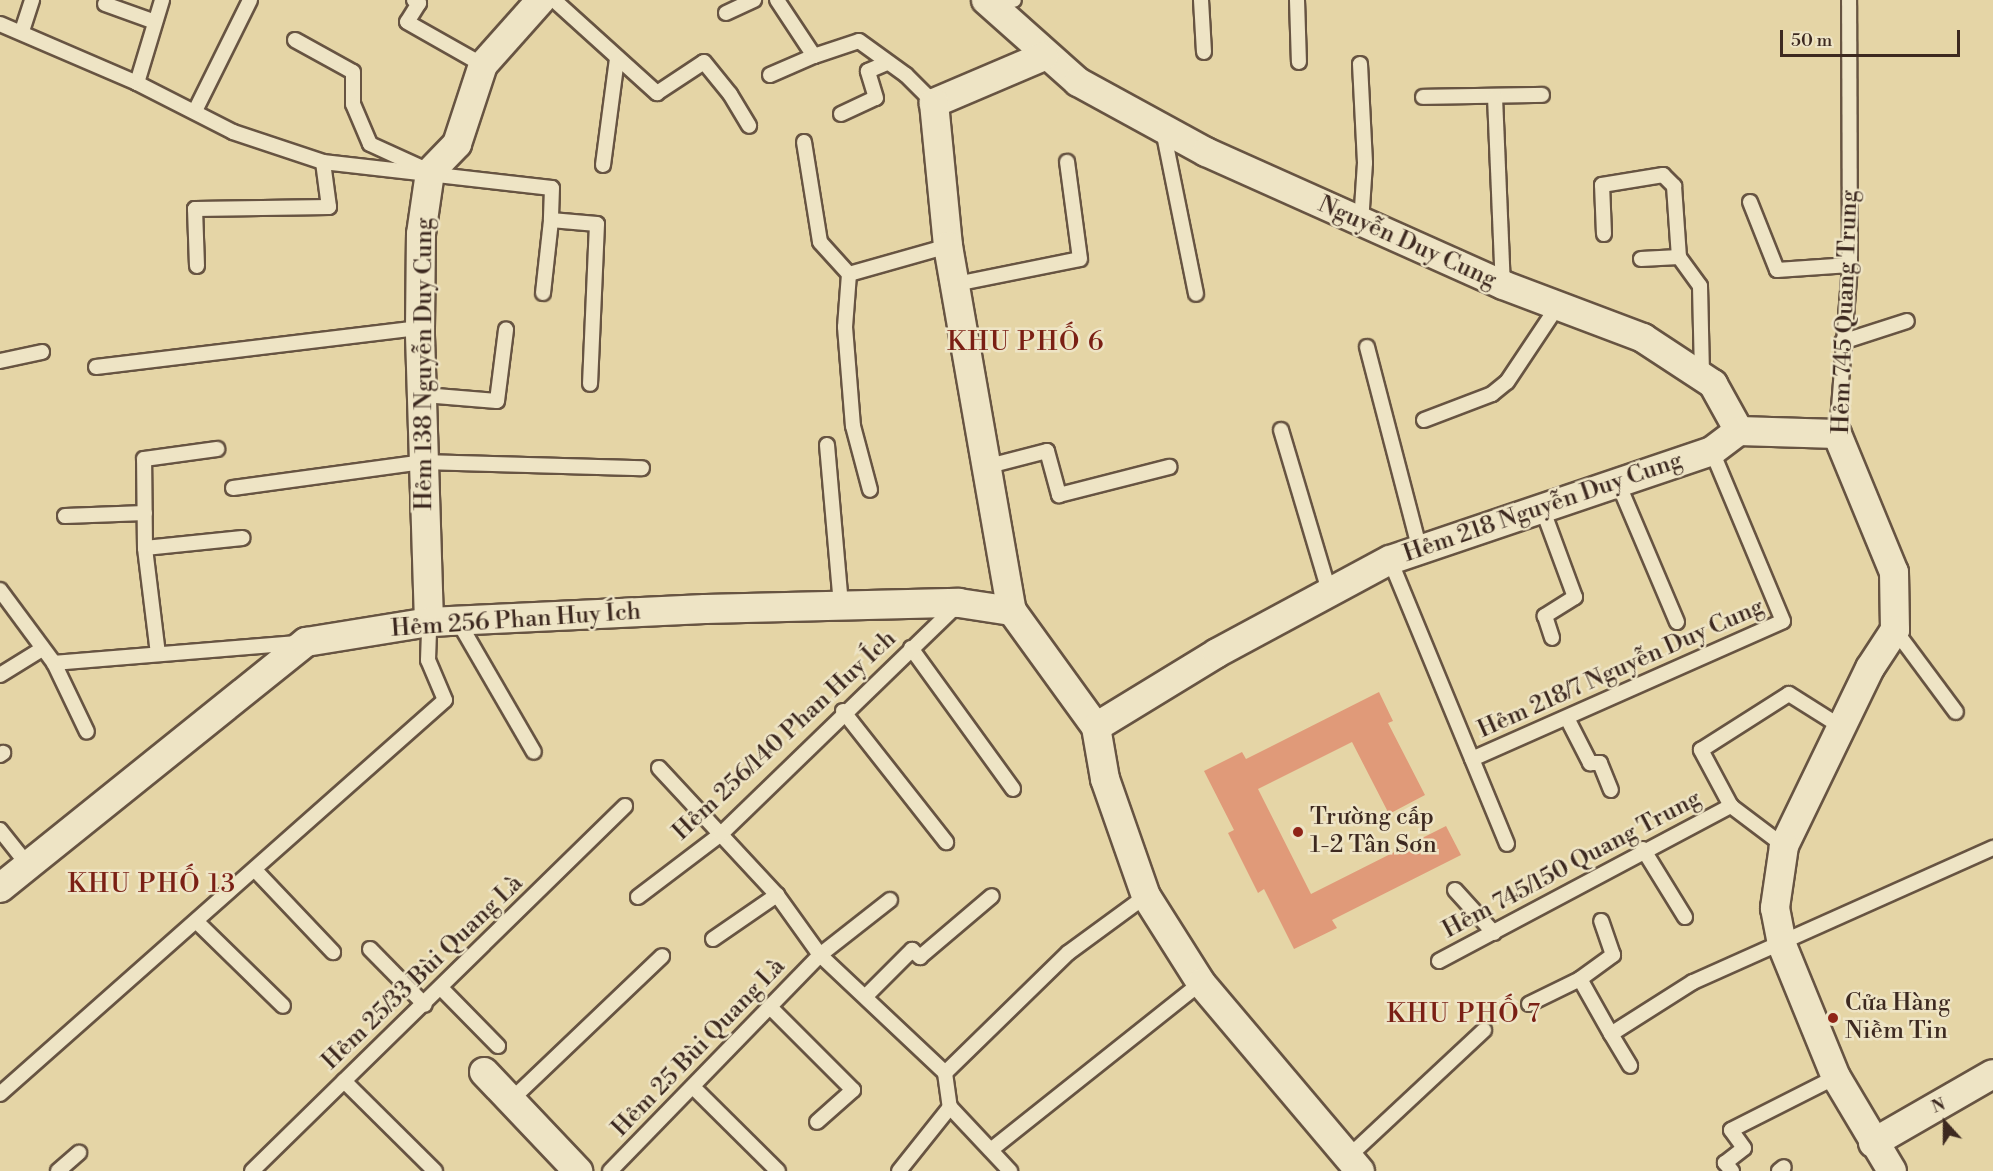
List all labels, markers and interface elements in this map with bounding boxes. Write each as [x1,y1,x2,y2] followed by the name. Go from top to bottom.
[1783,18,1963,56] scale bar
[1791,29,1832,52] text: 50 m
[1827,190,1865,434] street label: Hẻm 745 Quang Trung
[1313,191,1501,295] street label: Nguyễn Duy Cung
[411,217,439,511] street label: Hẻm 138 Nguyễn Duy Cung
[947,327,1105,359] district label: KHU PHỐ 6
[1400,447,1686,569] street label: Hẻm 218 Nguyễn Duy Cung
[1474,593,1768,745] street label: Hẻm 218/7 Nguyễn Duy Cung
[390,598,642,644] street label: Hẻm 256 Phan Huy Ích
[667,625,903,847] street label: Hẻm 256/140 Phan Huy Ích
[1438,785,1706,945] street label: Hẻm 745/150 Quang Trung
[1310,804,1437,860] place label: Trường cấp 1-2 Tân Sơn
[1291,825,1305,839] marker: Trường cấp 1-2 Tân Sơn
[67,869,237,901] district label: KHU PHỐ 13
[317,870,529,1076] street label: Hẻm 25/33 Bùi Quang Là
[606,953,792,1143] street label: Hẻm 25 Bùi Quang Là
[1845,990,1950,1046] place label: Cửa Hàng Niềm Tin
[1386,999,1542,1031] district label: KHU PHỐ 7
[1826,1011,1840,1025] marker: Cửa Hàng Niềm Tin
[1915,1093,1975,1153] north arrow
[1929,1095,1948,1118] text: N

